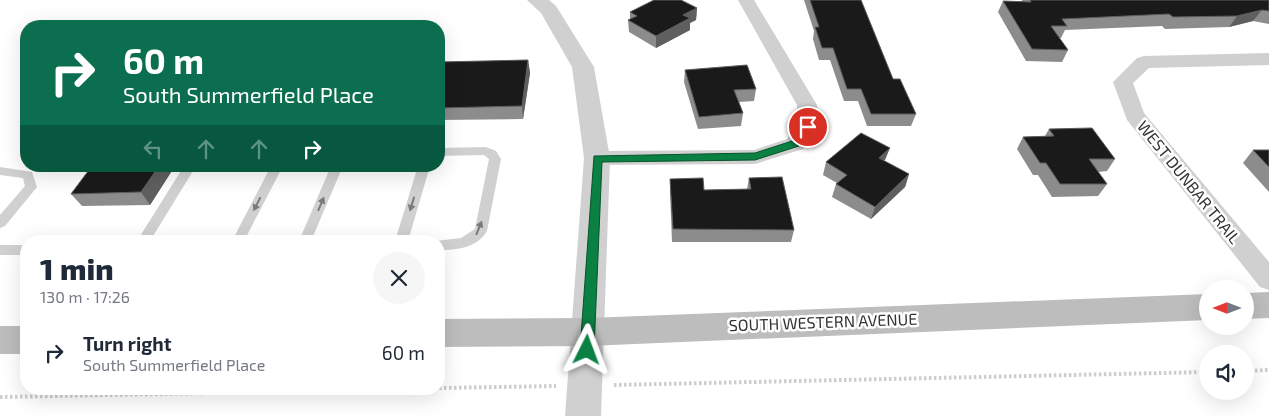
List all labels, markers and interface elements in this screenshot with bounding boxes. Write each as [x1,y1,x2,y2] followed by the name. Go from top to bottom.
[123,39,204,81] text: 60 m
[40,40,105,105] icon: right
[123,81,374,107] text: South Summerfield Place
[787,106,829,148] pin
[794,113,822,141] icon: arrive
[1134,116,1245,247] street label: WEST DUNBAR TRAIL
[139,135,167,163] icon: left
[192,135,220,163] icon: ahead
[245,135,273,163] icon: ahead
[298,135,326,163] icon: right
[408,196,416,211] one-way arrow
[253,197,261,211] one-way arrow
[317,197,325,211] one-way arrow
[476,221,484,235] one-way arrow
[40,250,114,286] text: 1 min
[373,252,425,304] button: close
[1199,280,1254,335] north arrow
[1199,280,1254,400] map controls
[40,287,130,306] text: 130 m · 17:26
[729,309,917,334] street label: SOUTH WESTERN AVENUE
[560,323,612,375] position arrow
[83,332,171,355] text: Turn right
[40,339,68,367] icon: right
[382,341,425,364] text: 60 m
[1199,345,1254,400] button: sound
[83,355,265,374] text: South Summerfield Place

